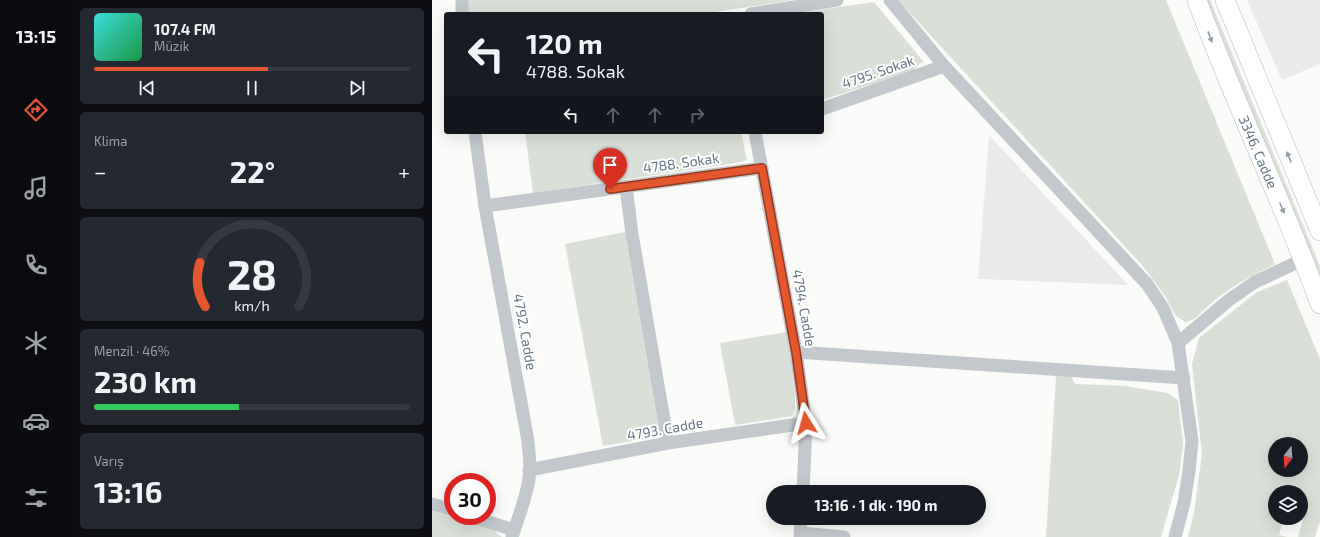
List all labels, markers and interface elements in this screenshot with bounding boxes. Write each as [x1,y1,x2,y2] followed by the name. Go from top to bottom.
[154,20,216,38] text: 107.4 FM
[16,25,56,47] text: 13:15
[526,26,603,60] text: 120 m
[460,28,512,80] icon: left
[1207,31,1213,43] one-way arrow
[154,38,189,54] text: Müzik
[839,51,916,92] street label: 4795. Sokak
[526,60,625,82] text: 4788. Sokak
[136,77,158,99] icon: previous
[241,77,263,99] icon: pause
[346,77,368,99] icon: next
[22,96,50,124] icon: directions
[560,104,582,126] icon: left
[602,104,624,126] icon: ahead
[644,104,666,126] icon: ahead
[686,104,708,126] icon: right
[1235,113,1281,191] street label: 3346. Cadde
[94,133,127,149] text: Klima
[593,148,627,189] pin
[642,149,720,176] street label: 4788. Sokak
[1286,151,1292,162] one-way arrow
[230,153,275,189] text: 22°
[599,154,621,176] icon: arrive
[94,158,107,184] text: −
[398,158,410,184] text: +
[22,174,50,202] icon: music
[1279,203,1285,214] one-way arrow
[227,247,277,297] text: 28
[22,251,50,279] icon: phone
[789,268,820,348] street label: 4794. Cadde
[510,292,541,371] street label: 4792. Cadde
[234,296,270,313] text: km/h
[22,329,50,357] icon: climate
[94,343,169,359] text: Menzil · 46%
[94,363,197,399] text: 230 km
[785,402,827,444] position arrow
[22,407,50,435] icon: car
[625,413,704,444] street label: 4793. Cadde
[1268,437,1308,477] north arrow
[1268,437,1308,525] map controls
[94,453,124,469] text: Varış
[94,473,162,509] text: 13:16
[444,473,496,525] speed limit sign: 30
[22,484,50,512] icon: filters
[1268,485,1308,525] button: layers
[815,496,937,514] text: 13:16 · 1 dk · 190 m

